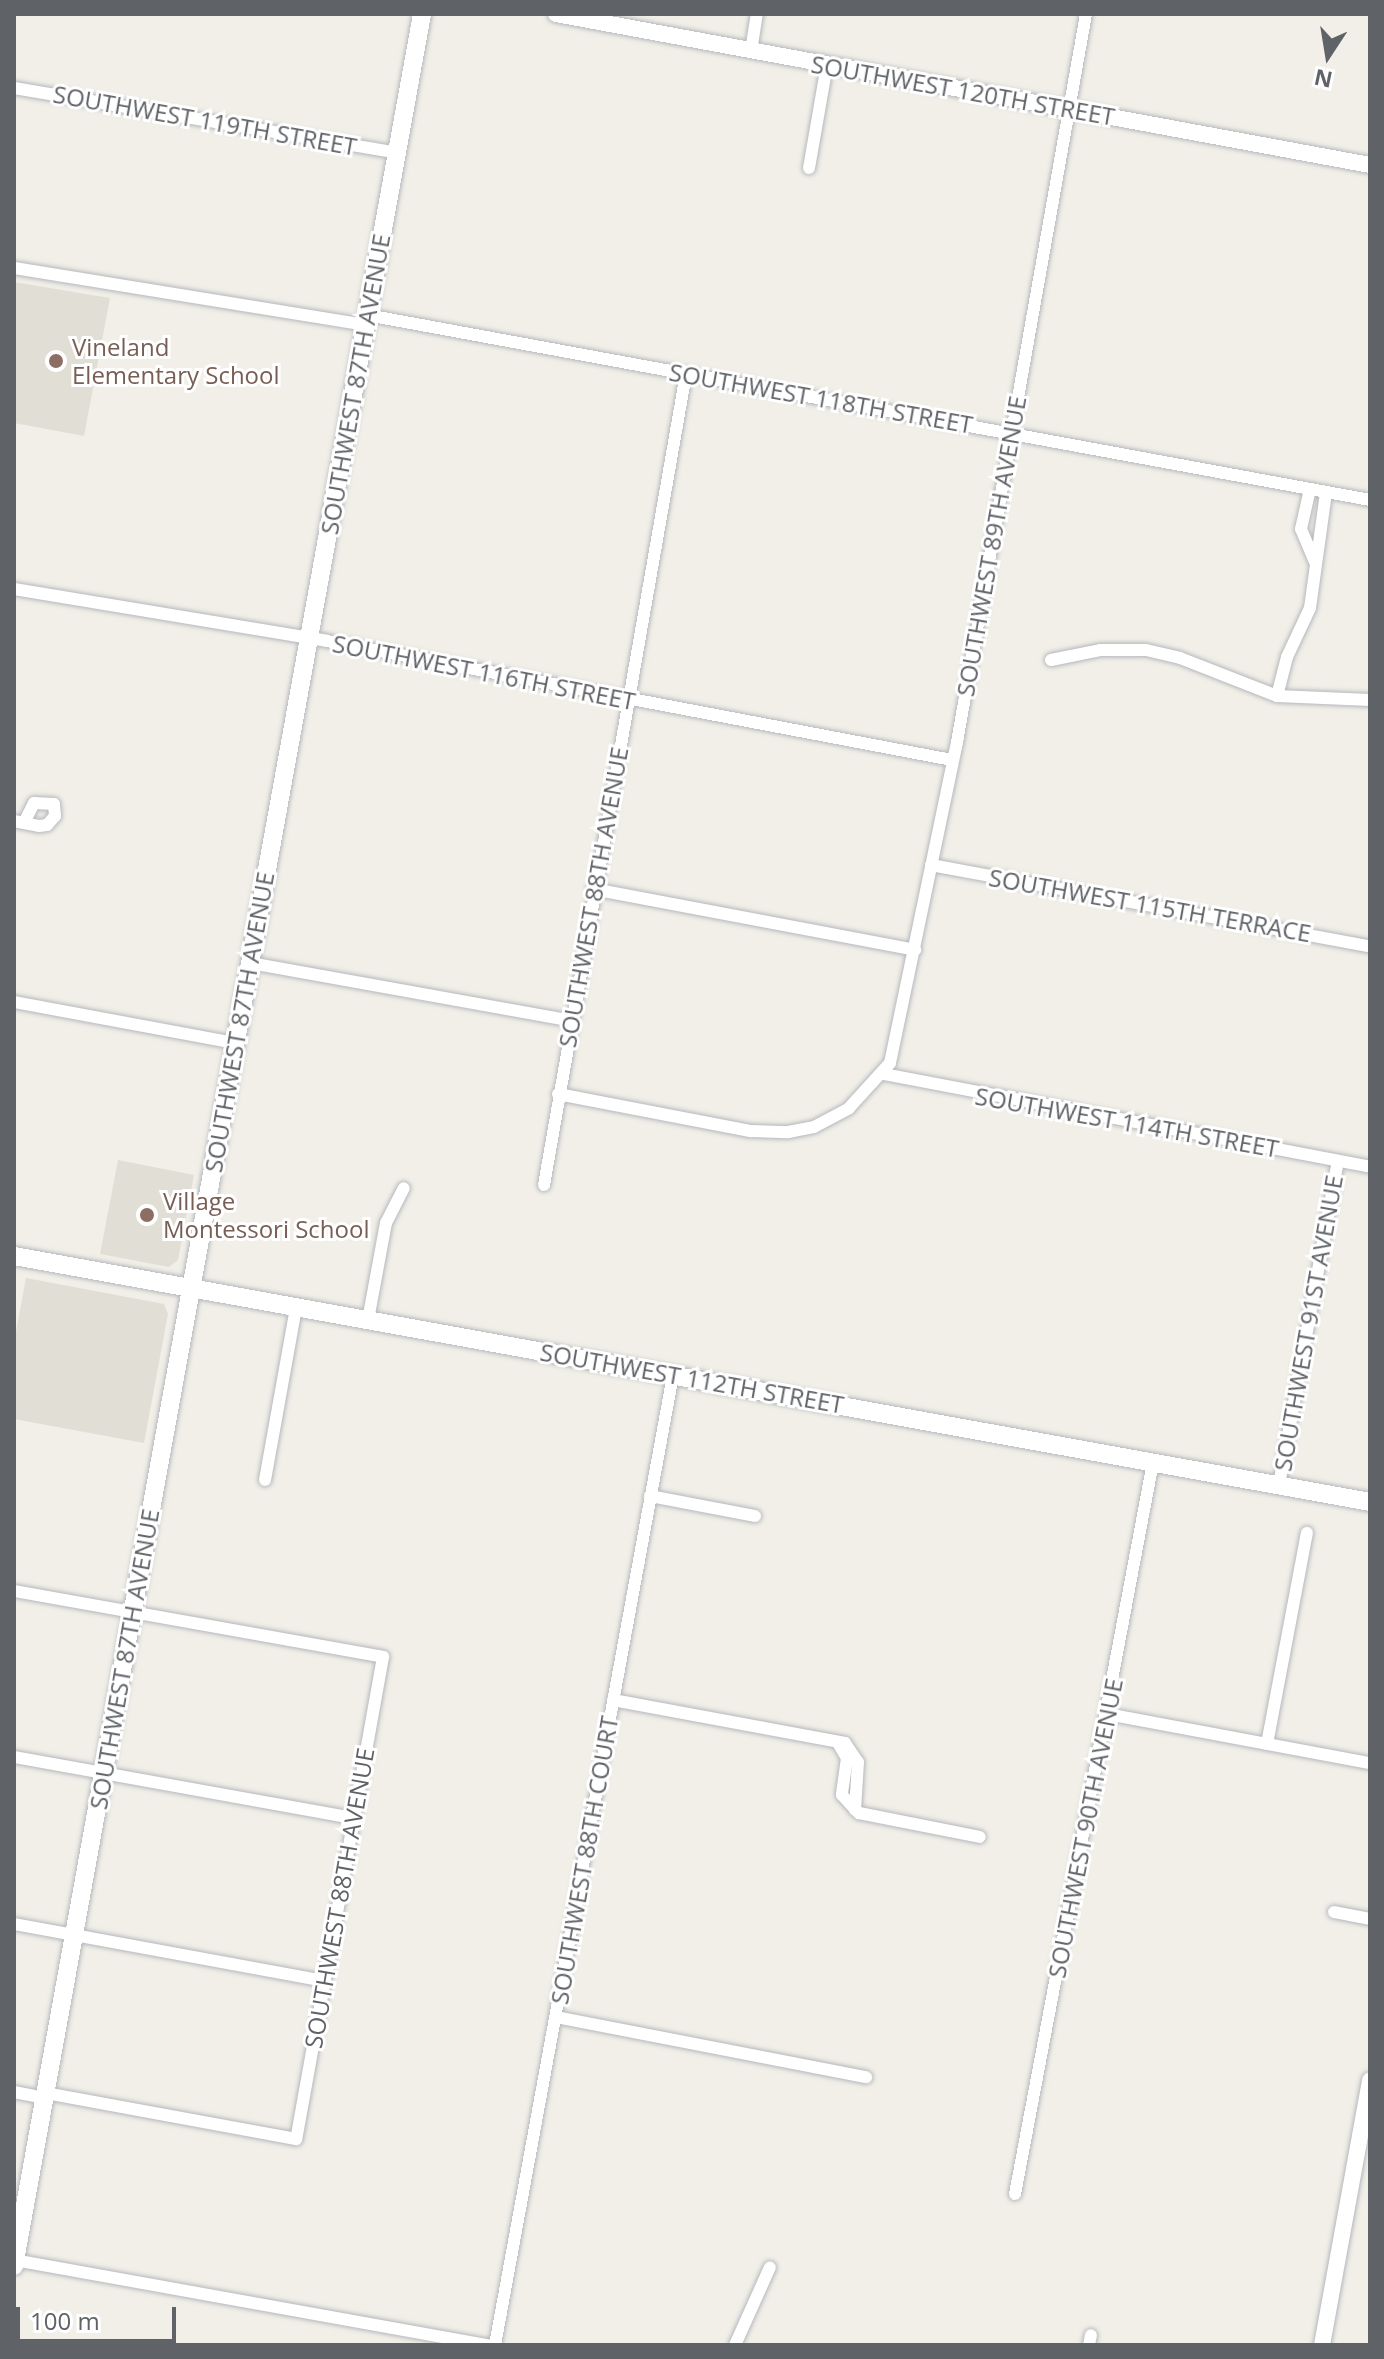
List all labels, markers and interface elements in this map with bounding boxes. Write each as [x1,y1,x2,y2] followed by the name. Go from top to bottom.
[1288,16,1368,96] north arrow
[809,49,1117,131] street label: SOUTHWEST 120TH STREET
[1311,63,1335,96] text: N
[51,79,359,161] street label: SOUTHWEST 119TH STREET
[314,231,396,537] street label: SOUTHWEST 87TH AVENUE
[72,333,280,389] place label: Vineland Elementary School
[47,352,65,370] marker: Vineland Elementary School
[667,357,975,439] street label: SOUTHWEST 118TH STREET
[950,393,1032,699] street label: SOUTHWEST 89TH AVENUE
[330,629,638,715] street label: SOUTHWEST 116TH STREET
[552,744,634,1050] street label: SOUTHWEST 88TH AVENUE
[987,862,1313,948] street label: SOUTHWEST 115TH TERRACE
[198,869,280,1175] street label: SOUTHWEST 87TH AVENUE
[973,1081,1281,1163] street label: SOUTHWEST 114TH STREET
[1268,1173,1348,1473] street label: SOUTHWEST 91ST AVENUE
[163,1187,369,1243] place label: Village Montessori School
[138,1206,156,1224] marker: Village Montessori School
[538,1337,846,1419] street label: SOUTHWEST 112TH STREET
[83,1506,165,1812] street label: SOUTHWEST 87TH AVENUE
[1042,1676,1128,1980] street label: SOUTHWEST 90TH AVENUE
[544,1714,624,2006] street label: SOUTHWEST 88TH COURT
[298,1745,380,2051] street label: SOUTHWEST 88TH AVENUE
[20,2291,180,2341] scale bar
[30,2304,100,2337] text: 100 m

